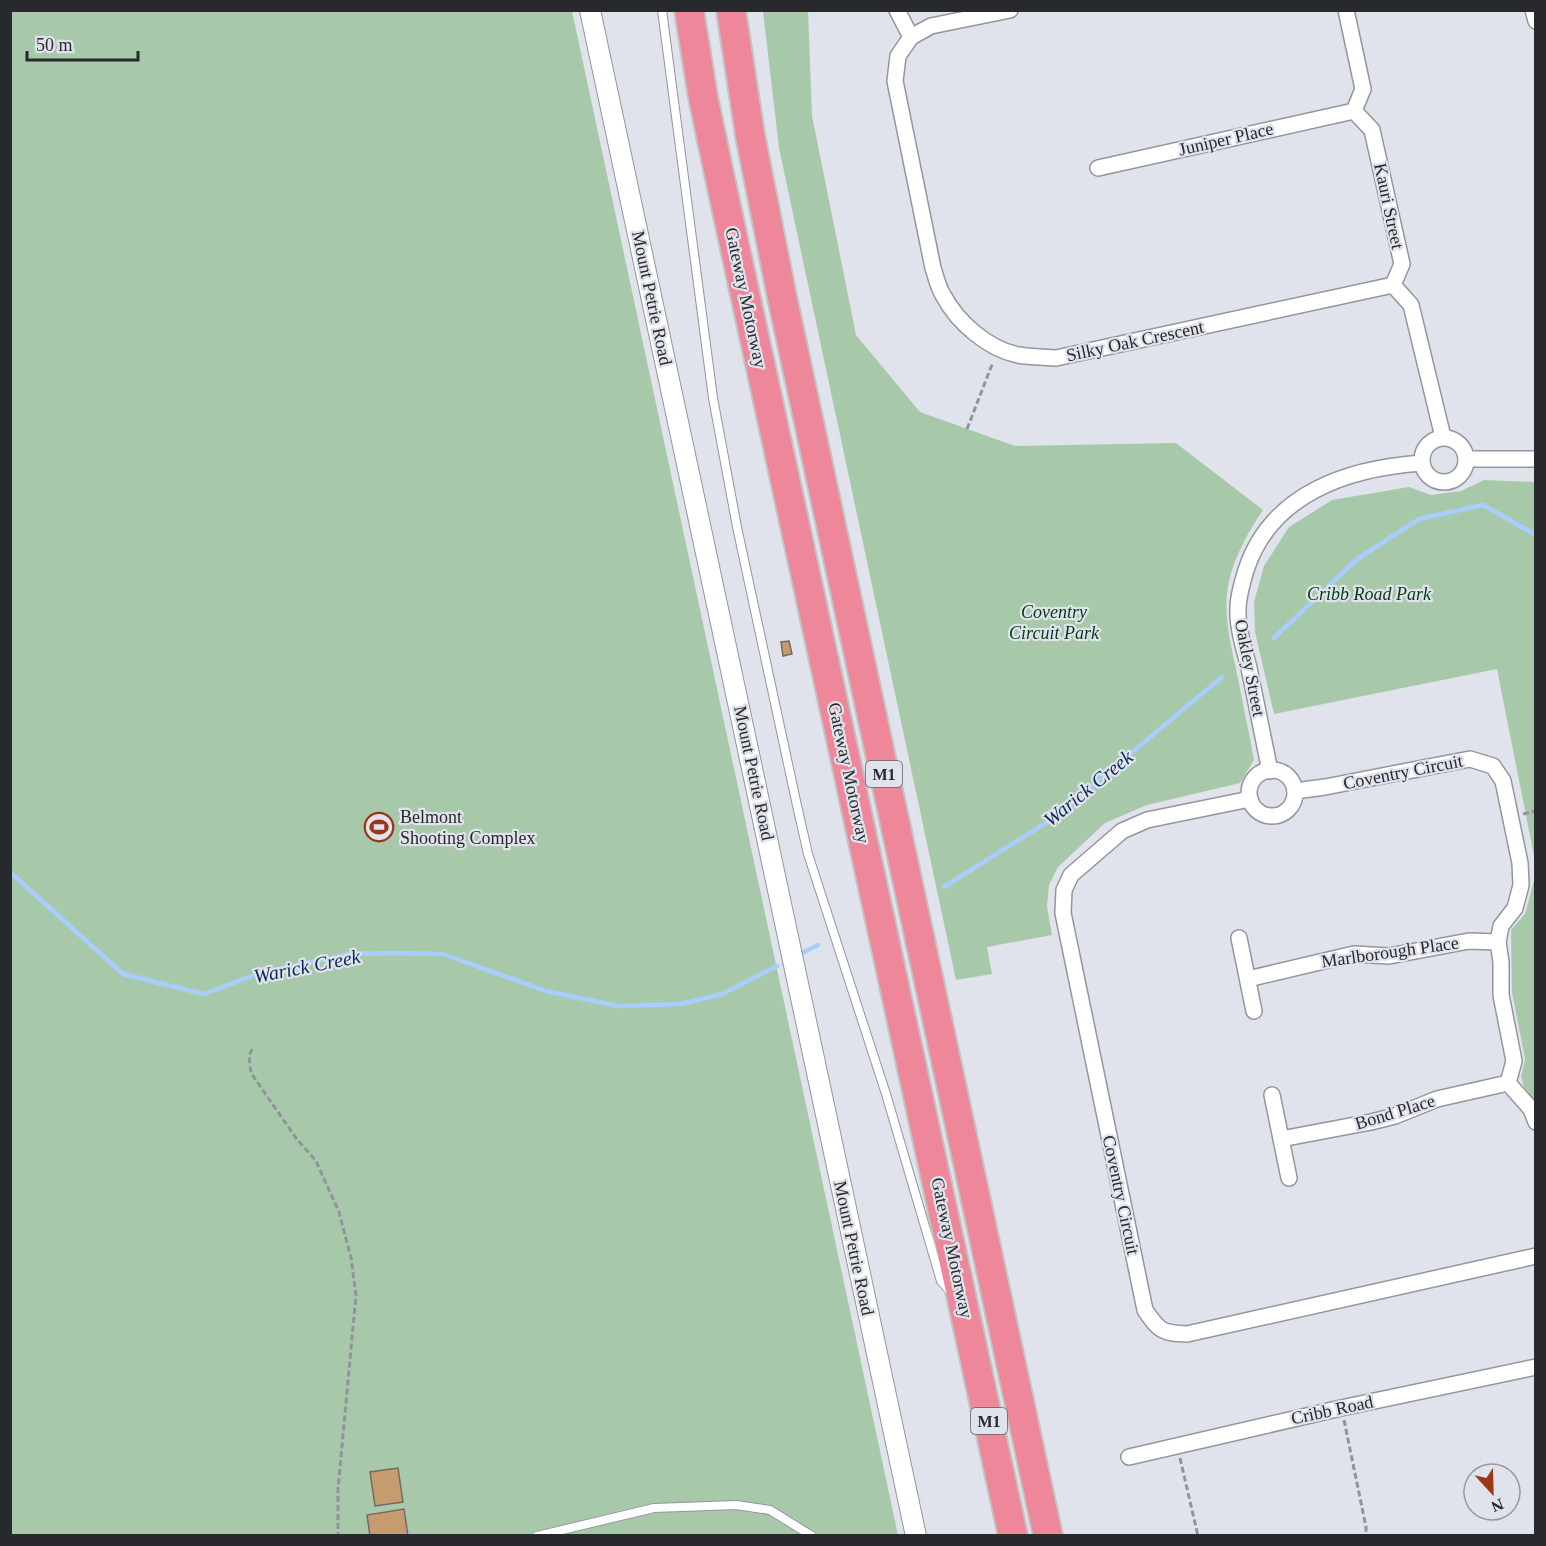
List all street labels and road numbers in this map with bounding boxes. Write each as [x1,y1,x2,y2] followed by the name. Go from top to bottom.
[1177,118,1275,160] street label: Juniper Place
[1370,161,1408,251] street label: Kauri Street
[721,226,771,370] street label: Gateway Motorway
[628,229,676,367] street label: Mount Petrie Road
[1064,317,1206,365] street label: Silky Oak Crescent
[1231,618,1269,718] street label: Oakley Street
[824,701,874,845] street label: Gateway Motorway
[730,704,778,842] street label: Mount Petrie Road
[1341,751,1465,793] street label: Coventry Circuit
[866,761,902,787] road number: M1
[1320,932,1460,972] street label: Marlborough Place
[1353,1090,1437,1134] street label: Bond Place
[1099,1134,1143,1256] street label: Coventry Circuit
[927,1176,977,1320] street label: Gateway Motorway
[830,1179,878,1317] street label: Mount Petrie Road
[1289,1392,1375,1428] street label: Cribb Road
[971,1408,1007,1434] road number: M1

